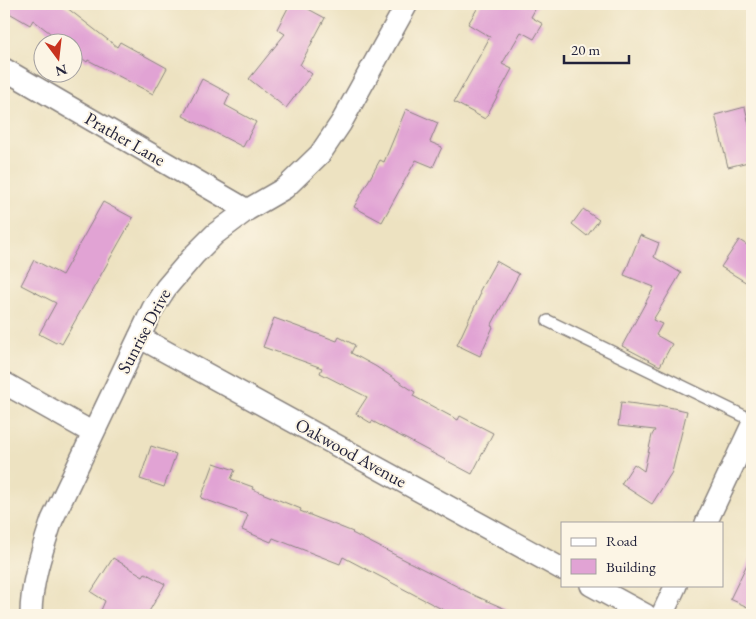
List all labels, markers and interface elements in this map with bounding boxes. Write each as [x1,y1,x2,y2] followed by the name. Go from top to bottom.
[32,32,82,82] north arrow
[564,32,628,64] scale bar
[571,40,600,59] text: 20 m
[53,60,69,81] text: N
[81,106,169,171] street label: Prather Lane
[112,284,175,377] street label: Sunrise Drive
[292,413,411,493] street label: Oakwood Avenue
[561,522,724,586] legend
[606,531,638,550] text: Road
[606,557,656,576] text: Building

